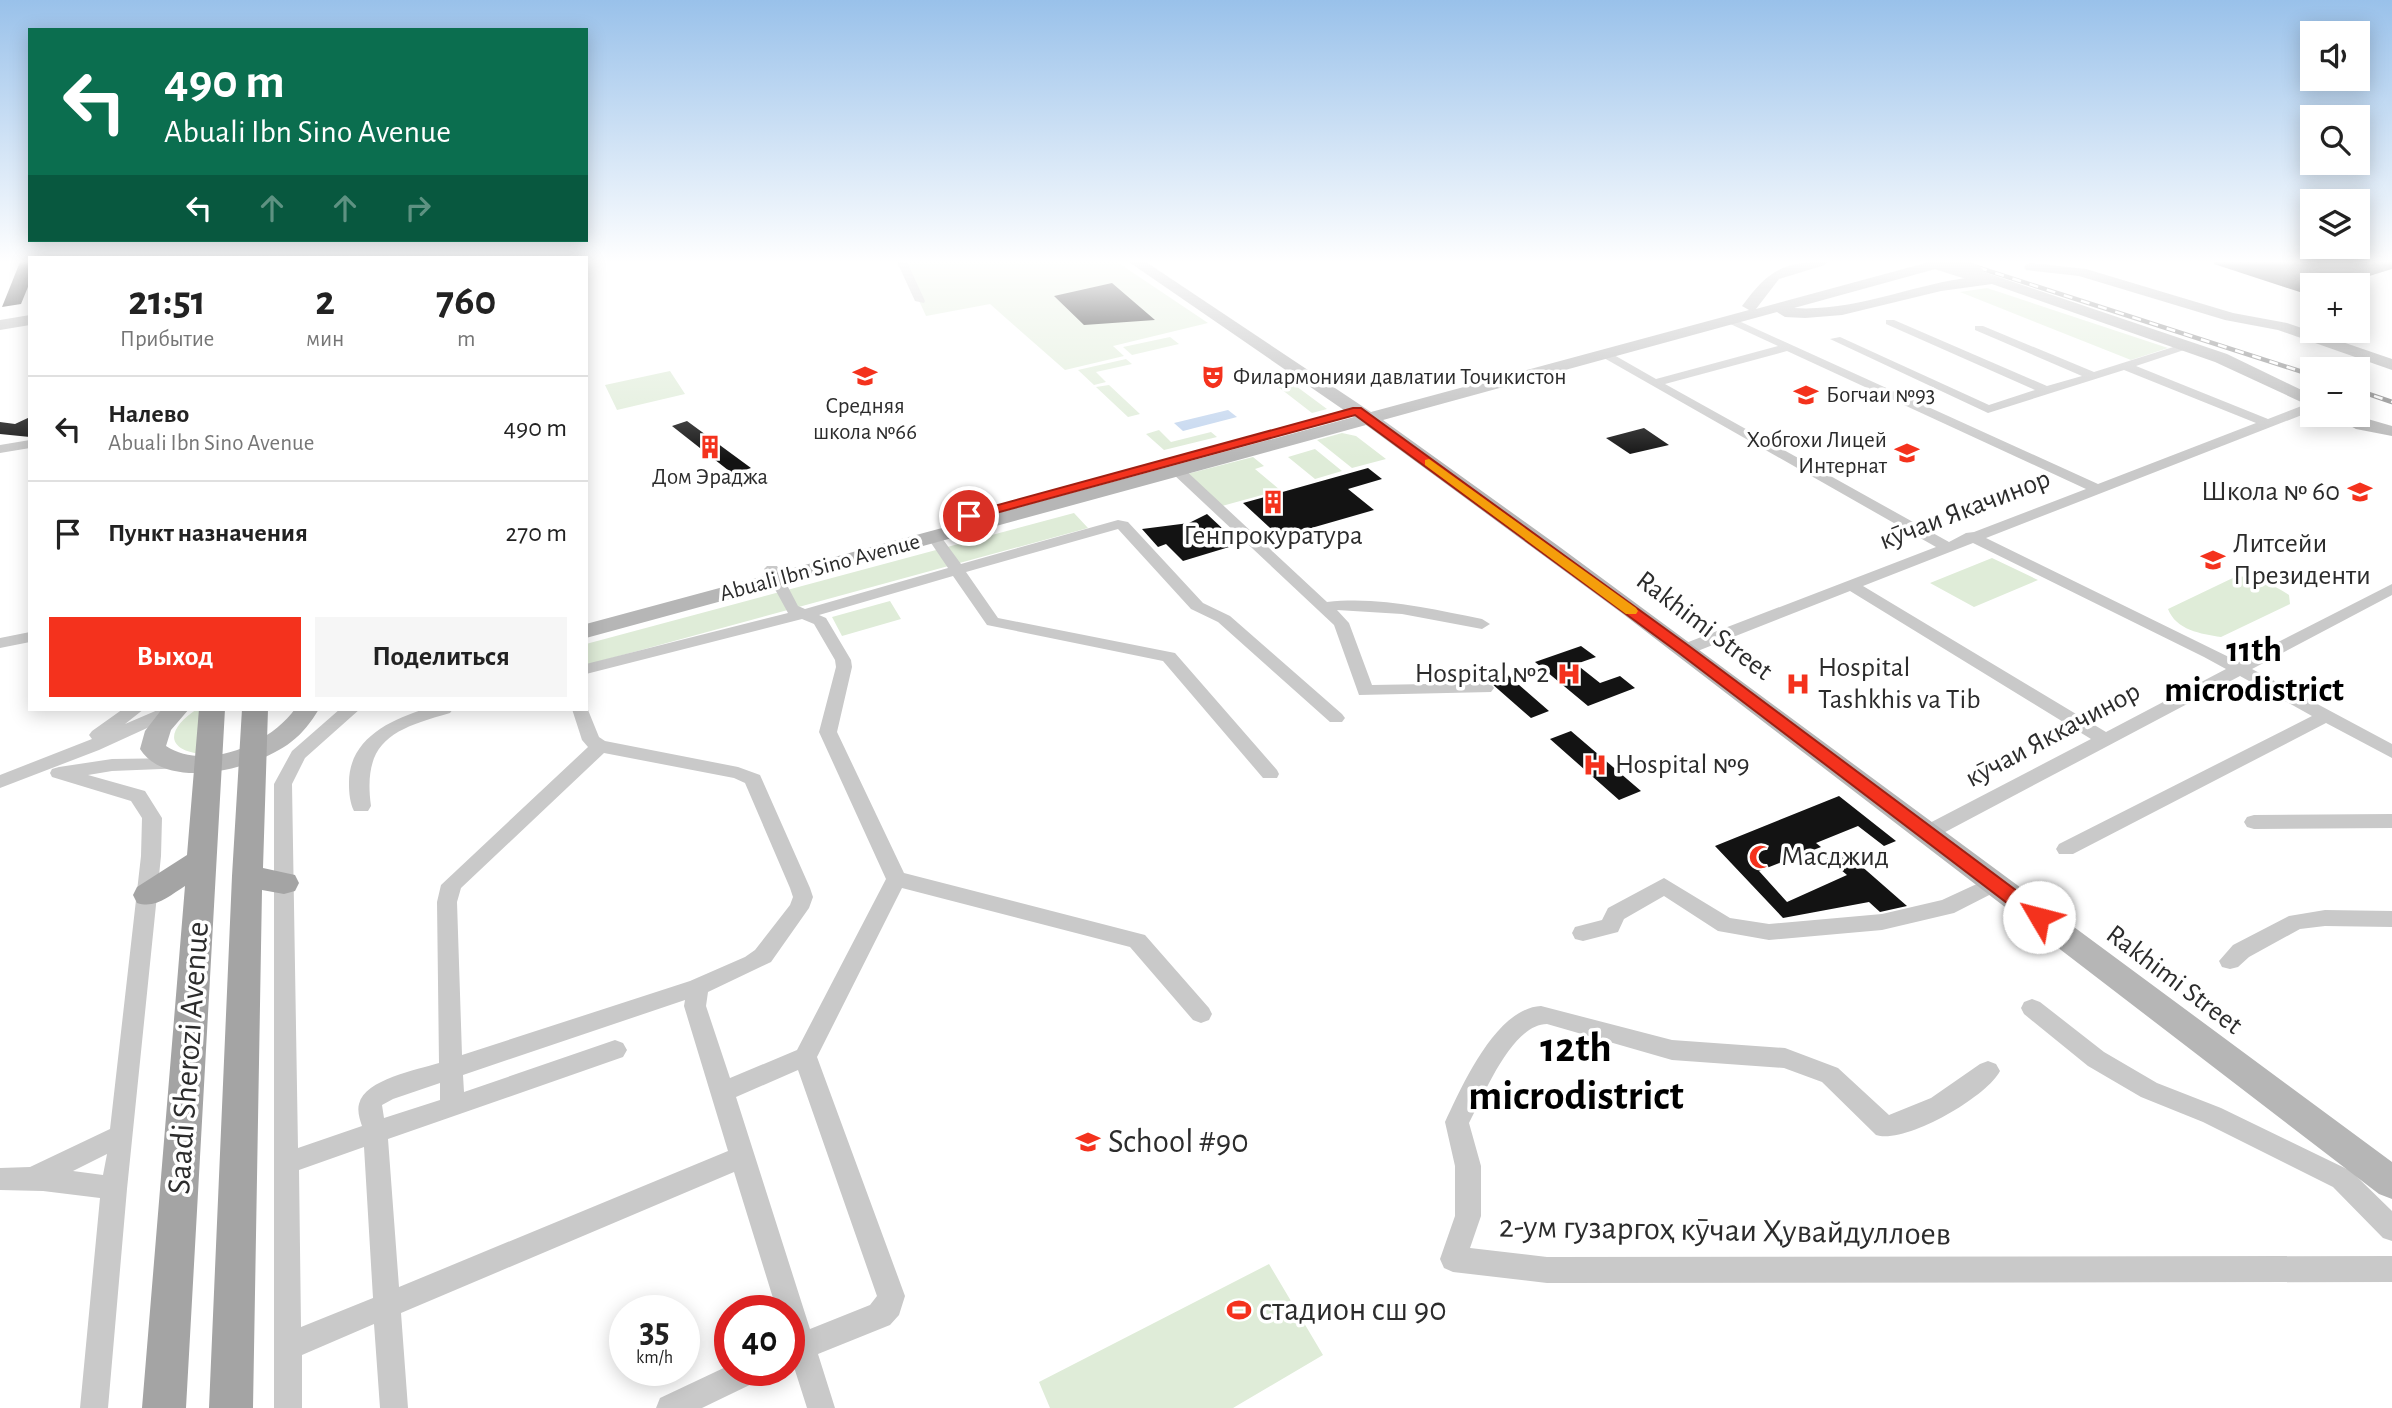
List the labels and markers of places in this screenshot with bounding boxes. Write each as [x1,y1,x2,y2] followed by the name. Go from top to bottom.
[851,362,879,390] school or university icon: Средняя школа №66
[1199,363,1227,391] theatre icon: Филармонияи давлатии Точикистон
[1233,366,1566,389] place label: Филармонияи давлатии Точикистон
[1792,381,1820,409] school or university icon: Богчаи №93
[1826,384,1935,407] place label: Богчаи №93
[813,395,917,444] place label: Средняя школа №66
[1746,429,1888,478] place label: Хобгохи Лицей Интернат
[696,433,724,461] building icon: Дом Эраджа
[1893,439,1921,467] school or university icon: Хобгохи Лицей Интернат
[652,466,768,489] place label: Дом Эраджа
[2201,478,2340,506] place label: Школа № 60
[2346,478,2374,506] school or university icon: Школа № 60
[939,486,999,546] pin
[1259,488,1287,516] building icon: Генпрокуратура
[1183,522,1363,550] place label: Генпрокуратура
[2233,530,2371,590] place label: Литсейи Президенти
[2199,546,2227,574] school or university icon: Литсейи Президенти
[1818,654,1981,714] place label: Hospital Tashkhis va Tib
[1415,660,1549,688] place label: Hospital №2
[1555,660,1583,688] hospital icon: Hospital №2
[1784,670,1812,698] hospital icon: Hospital Tashkhis va Tib
[1581,751,1609,779] hospital icon: Hospital №9
[1615,751,1750,779] place label: Hospital №9
[1747,843,1775,871] mosque icon: Масджид
[1781,843,1889,871] place label: Масджид
[1108,1126,1249,1159] place label: School #90
[1074,1128,1102,1156] school or university icon: School #90
[1259,1294,1447,1327] place label: стадион сш 90
[1225,1296,1253,1324] sports icon: стадион сш 90

